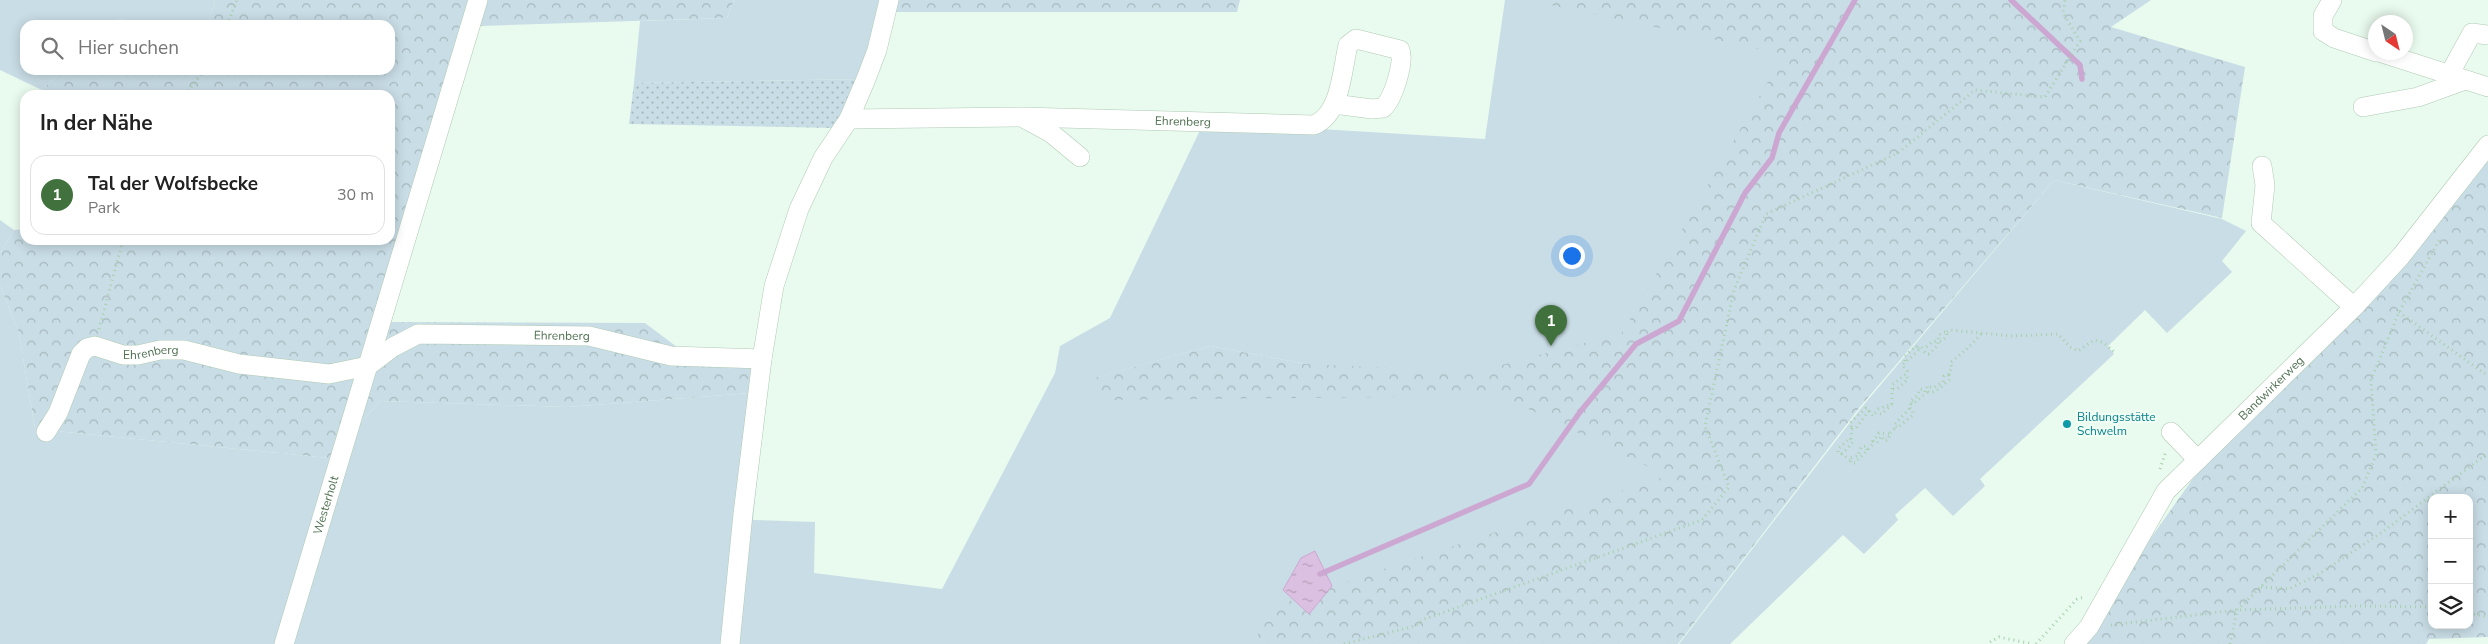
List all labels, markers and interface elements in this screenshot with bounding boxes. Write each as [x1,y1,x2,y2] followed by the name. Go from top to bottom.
[2368,15,2413,60] north arrow
[20,20,395,75] search box
[38,34,66,62] icon: search
[78,35,179,61] text: Hier suchen
[40,109,153,137] text: In der Nähe
[1155,113,1211,130] street label: Ehrenberg
[88,171,258,197] text: Tal der Wolfsbecke
[52,184,62,206] text: 1
[337,184,374,206] text: 30 m
[88,197,120,219] text: Park
[1559,243,1585,269] your location
[1535,305,1567,346] pin: 1
[534,327,590,344] street label: Ehrenberg
[123,342,178,363] street label: Ehrenberg
[2235,352,2307,424] street label: Bandwirkerweg
[2077,409,2156,439] place label: Bildungsstätte Schwelm
[2061,418,2073,430] marker: Bildungsstätte Schwelm
[309,473,342,536] street label: Westerholt
[2428,494,2473,629] map controls
[2428,494,2473,539] button: +
[2428,539,2473,584] button: −
[2428,584,2473,629] button: layers

